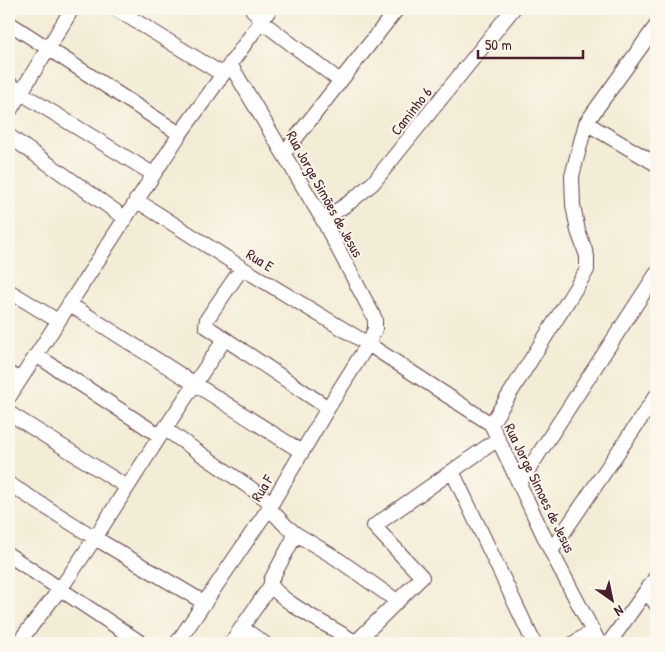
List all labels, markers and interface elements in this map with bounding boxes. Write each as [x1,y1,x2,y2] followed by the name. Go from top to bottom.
[478,28,582,60] scale bar
[485,34,512,55] text: 50 m
[385,82,437,140] street label: Caminho 6
[281,127,369,261] street label: Rua Jorge Simões de Jesus
[242,243,278,277] street label: Rua E
[500,420,581,556] street label: Rua Jorge Simoes de Jesus
[246,470,278,505] street label: Rua F
[588,574,638,624] north arrow
[611,601,628,622] text: N

